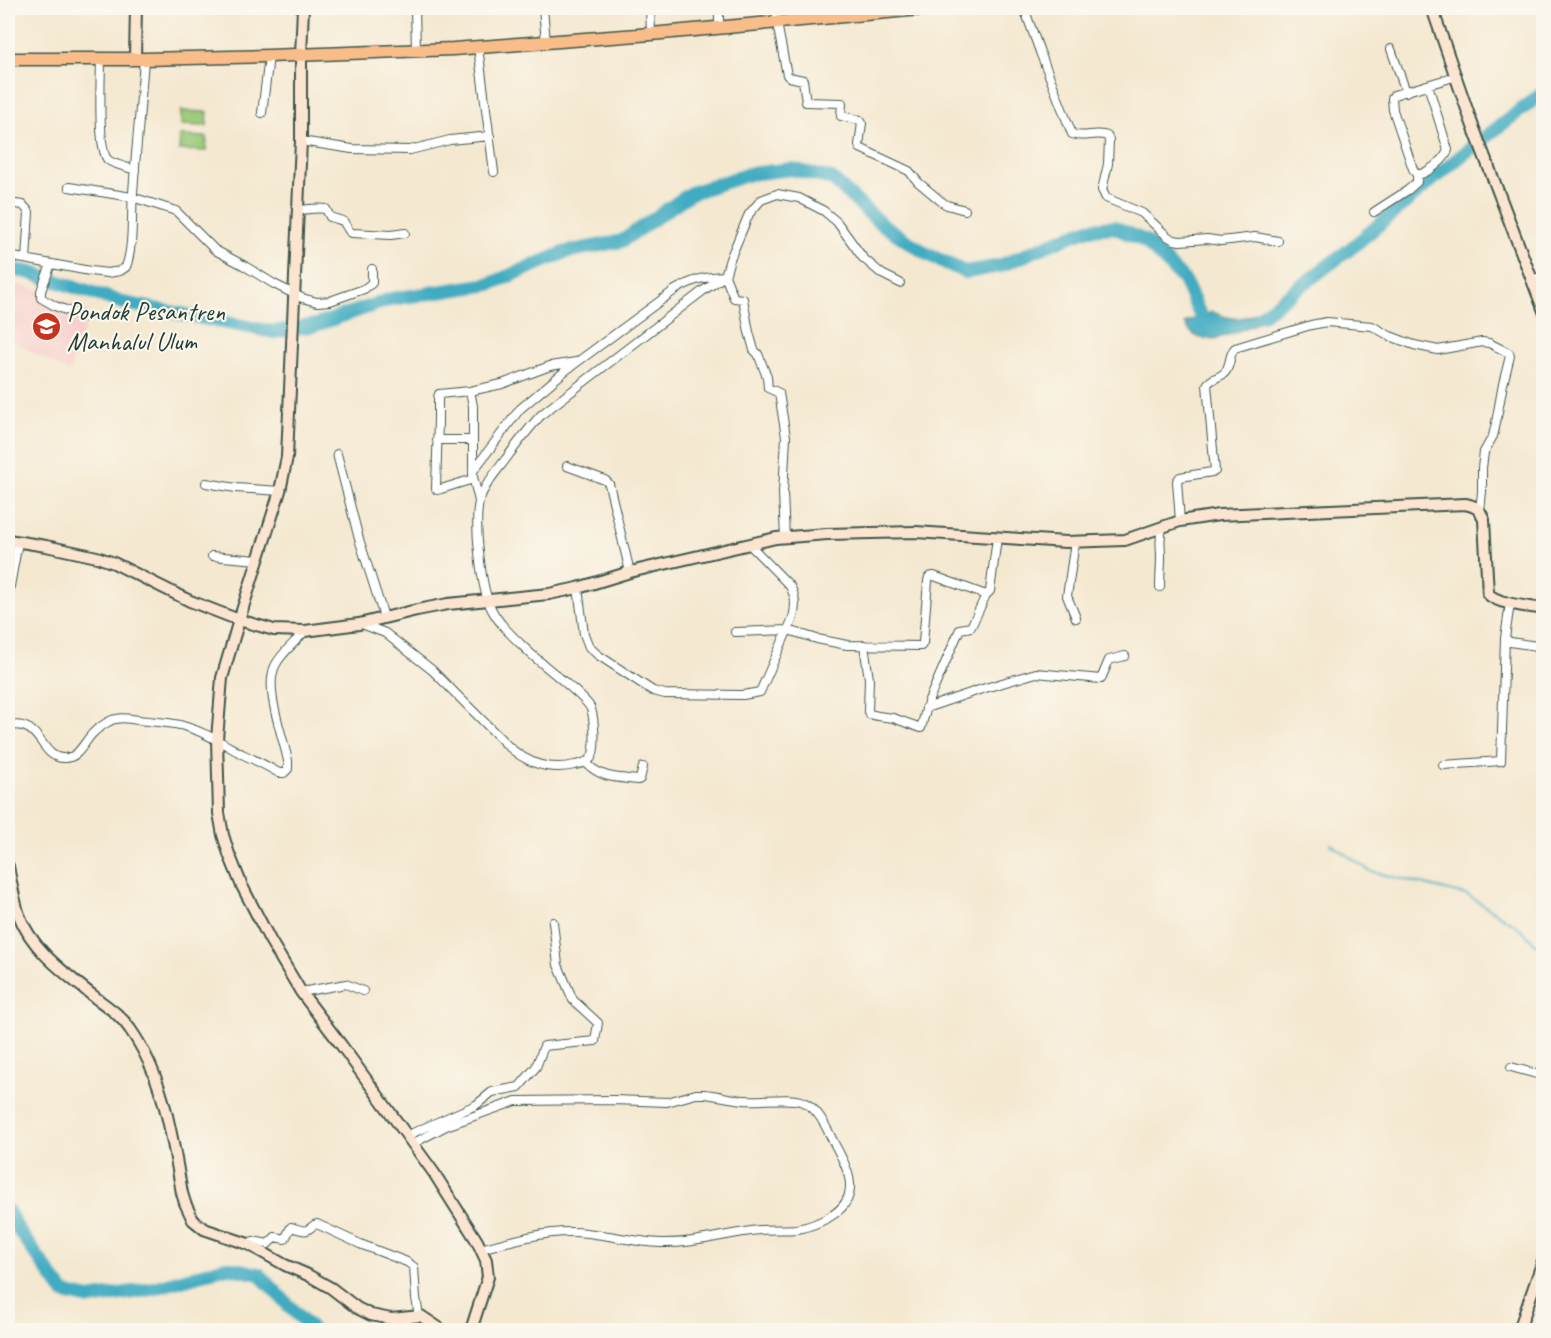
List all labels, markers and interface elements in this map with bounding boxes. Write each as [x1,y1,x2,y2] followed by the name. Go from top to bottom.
[67,295,225,358] place label: Pondok Pesantren Manhalul Ulum
[30,310,62,342] school or university icon: Pondok Pesantren Manhalul Ulum

